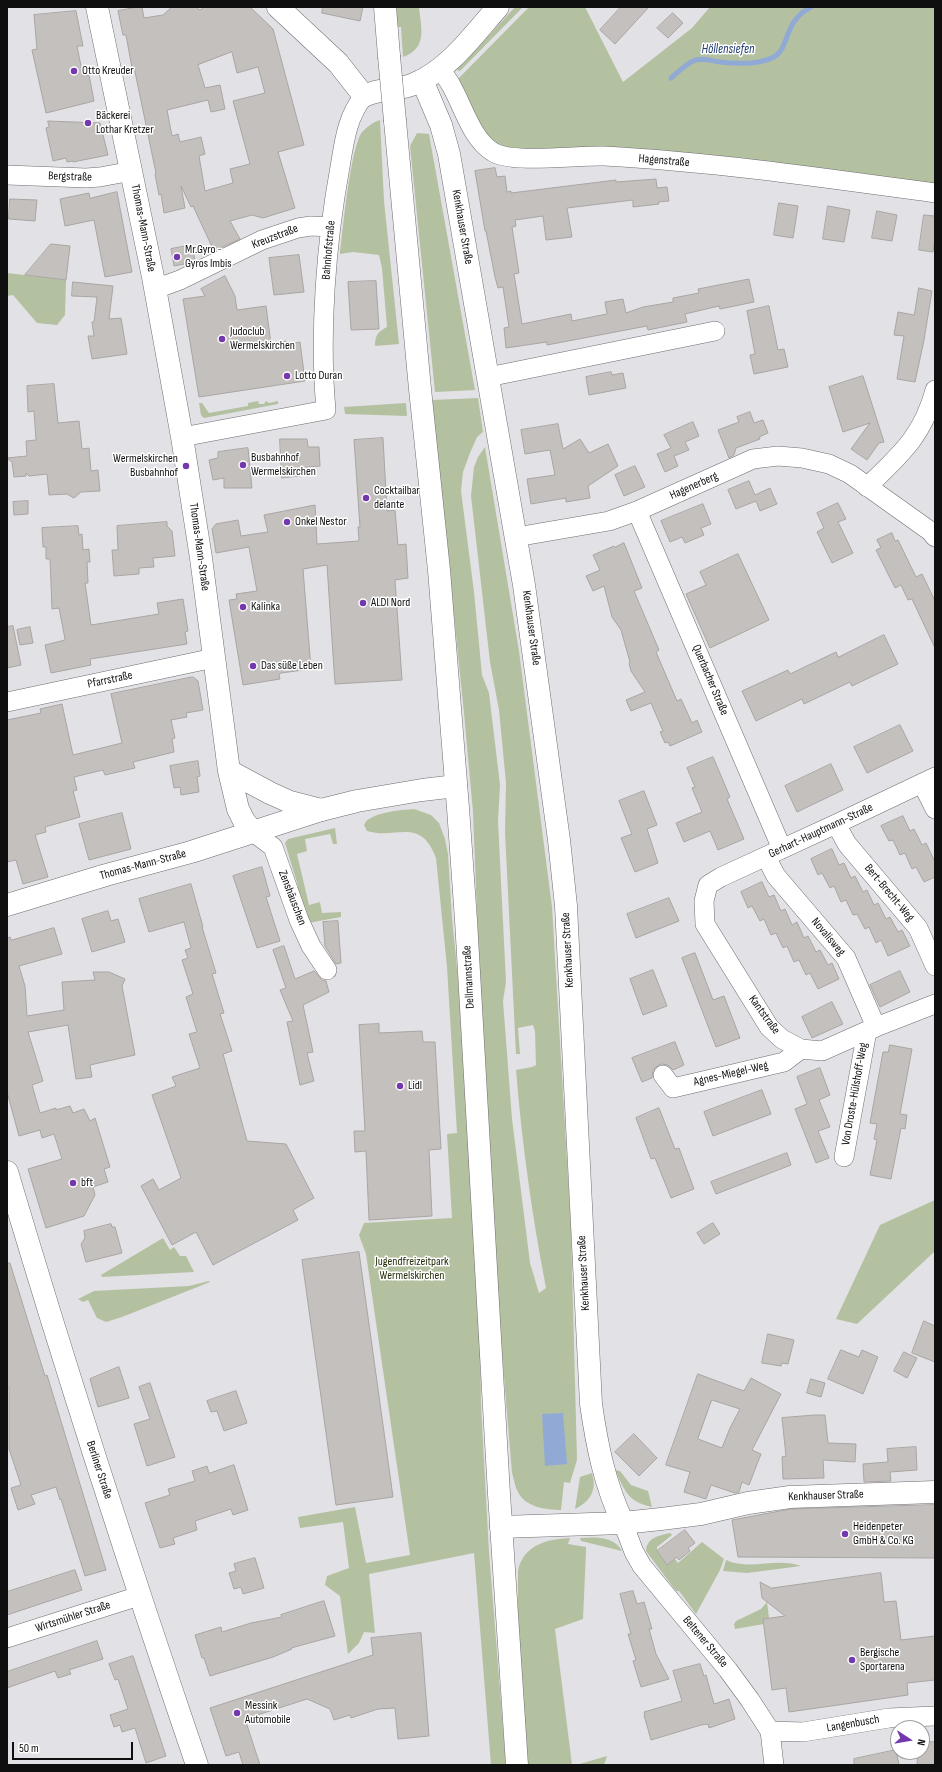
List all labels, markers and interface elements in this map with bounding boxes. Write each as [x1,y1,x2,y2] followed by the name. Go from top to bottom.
[702,42,754,58] water label: Höllensiefen
[82,64,134,78] place label: Otto Kreuder
[69,66,79,76] marker: Otto Kreuder
[96,109,154,137] place label: Bäckerei Lothar Kretzer
[83,118,93,128] marker: Bäckerei Lothar Kretzer
[638,152,690,170] street label: Hagenstraße
[48,169,92,185] street label: Bergstraße
[127,183,159,273] street label: Thomas-Mann-Straße
[448,189,476,265] street label: Kenkhauser Straße
[319,220,339,280] street label: Bahnhofstraße
[250,222,300,252] street label: Kreuzstraße
[185,243,232,271] place label: Mr.Gyro - Gyros Imbis
[172,252,182,262] marker: Mr.Gyro - Gyros Imbis
[230,325,295,353] place label: Judoclub Wermelskirchen
[217,334,227,344] marker: Judoclub Wermelskirchen
[295,369,342,383] place label: Lotto Duran
[282,371,292,381] marker: Lotto Duran
[251,451,316,479] place label: Busbahnhof Wermelskirchen
[113,452,178,480] place label: Wermelskirchen Busbahnhof
[238,460,248,470] marker: Busbahnhof Wermelskirchen
[181,461,191,471] marker: Wermelskirchen Busbahnhof
[668,469,720,503] street label: Hagenerberg
[374,484,420,512] place label: Cocktailbar delante
[361,493,371,503] marker: Cocktailbar delante
[186,502,212,592] street label: Thomas-Mann-Straße
[295,515,347,529] place label: Onkel Nestor
[282,517,292,527] marker: Onkel Nestor
[519,590,543,666] street label: Kenkhauser Straße
[371,596,410,610] place label: ALDI Nord
[358,598,368,608] marker: ALDI Nord
[251,600,280,614] place label: Kalinka
[238,602,248,612] marker: Kalinka
[689,642,731,718] street label: Querbacher Straße
[261,659,323,673] place label: Das süße Leben
[248,661,258,671] marker: Das süße Leben
[86,668,134,692] street label: Pfarrstraße
[767,800,875,862] street label: Gerhart-Hauptmann-Straße
[98,847,188,883] street label: Thomas-Mann-Straße
[861,861,917,925] street label: Bert-Brecht-Weg
[275,868,309,928] street label: Zenshäuschen
[559,912,577,988] street label: Kenkhauser Straße
[808,915,848,959] street label: Novalisweg
[460,945,478,1009] street label: Dellmannstraße
[745,993,783,1037] street label: Kantstraße
[839,1041,871,1147] street label: Von Droste-Hülshoff-Weg
[692,1058,770,1090] street label: Agnes-Miegel-Weg
[408,1079,422,1093] place label: Lidl
[395,1081,405,1091] marker: Lidl
[81,1176,93,1190] place label: bft
[68,1178,78,1188] marker: bft
[575,1235,593,1311] street label: Kenkhauser Straße
[375,1255,449,1283] park label: Jugendfreizeitpark Wermelskirchen
[83,1439,115,1501] street label: Berliner Straße
[788,1487,864,1505] street label: Kenkhauser Straße
[853,1520,914,1548] place label: Heidenpeter GmbH & Co. KG
[840,1529,850,1539] marker: Heidenpeter GmbH & Co. KG
[34,1598,112,1636] street label: Wirtsmühler Straße
[679,1613,731,1671] street label: Beltener Straße
[860,1646,905,1674] place label: Bergische Sportarena
[847,1655,857,1665] marker: Bergische Sportarena
[245,1699,291,1727] place label: Messink Automobile
[232,1708,242,1718] marker: Messink Automobile
[826,1712,880,1736] street label: Langenbusch
[890,1720,930,1760] north arrow
[14,1734,135,1760] scale bar
[914,1738,928,1747] text: N
[19,1741,39,1756] text: 50 m

